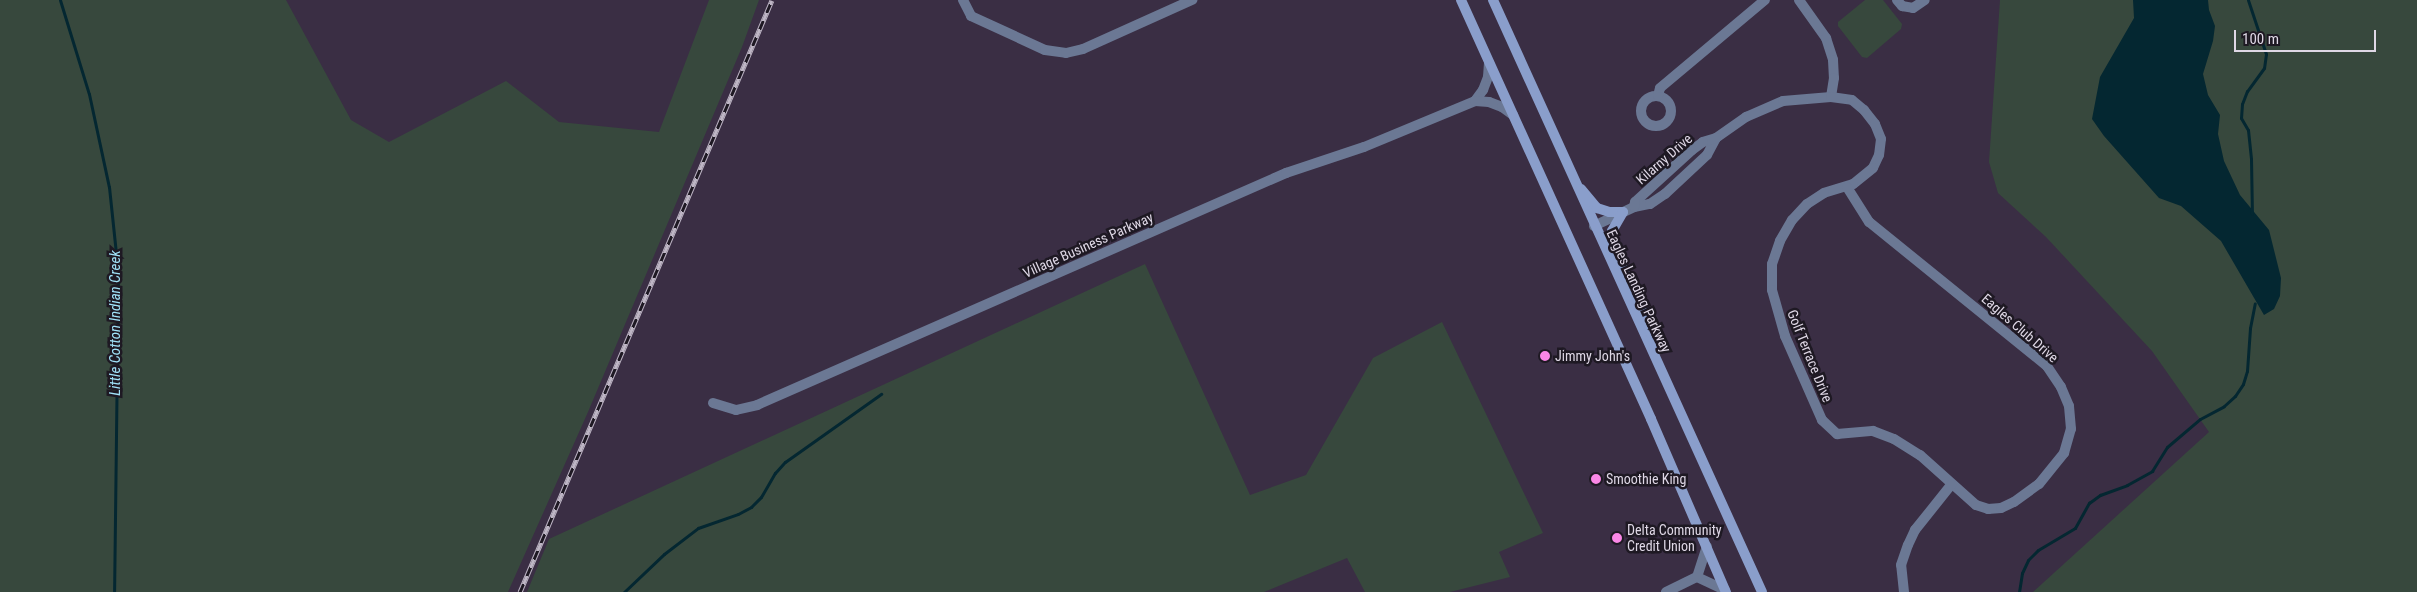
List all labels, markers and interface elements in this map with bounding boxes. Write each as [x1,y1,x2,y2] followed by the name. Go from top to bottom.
[2237,20,2380,52] scale bar
[2242,30,2279,48] text: 100 m
[1633,130,1695,188] street label: Kilarny Drive
[1020,209,1156,281] street label: Village Business Parkway
[1603,227,1675,355] street label: Eagles Landing Parkway
[107,250,125,396] water label: Little Cotton Indian Creek
[1978,290,2062,366] street label: Eagles Club Drive
[1784,307,1836,405] street label: Golf Terrace Drive
[1555,348,1630,364] place label: Jimmy John's
[1539,350,1551,362] marker: Jimmy John's
[1606,471,1686,487] place label: Smoothie King
[1590,473,1602,485] marker: Smoothie King
[1627,522,1722,554] place label: Delta Community Credit Union
[1611,532,1623,544] marker: Delta Community Credit Union

